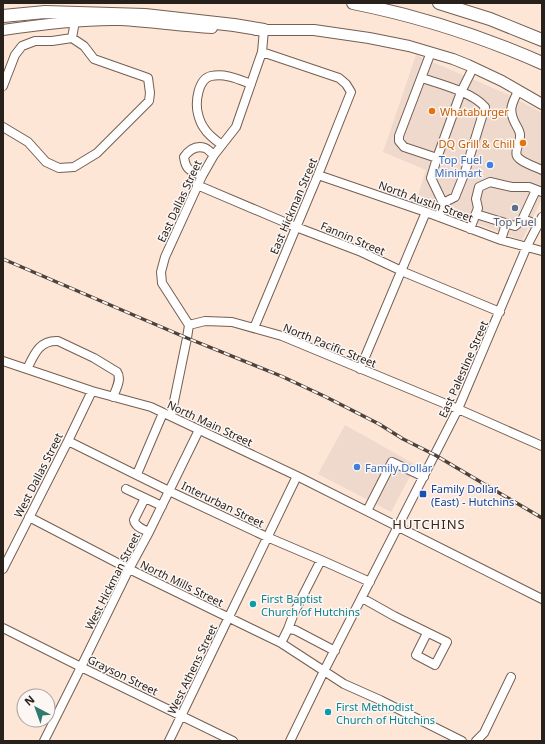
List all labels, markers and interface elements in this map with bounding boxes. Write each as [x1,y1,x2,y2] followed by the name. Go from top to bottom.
[440,104,509,119] place label: Whataburger
[427,106,437,116] marker: Whataburger
[438,136,515,151] place label: DQ Grill & Chill
[518,138,528,148] marker: DQ Grill & Chill
[435,152,482,180] place label: Top Fuel Minimart
[266,155,320,257] street label: East Hickman Street
[153,157,205,245] street label: East Dallas Street
[485,160,495,170] marker: Top Fuel Minimart
[377,177,475,225] street label: North Austin Street
[510,203,520,213] marker: Top Fuel
[493,214,537,229] place label: Top Fuel
[318,218,388,258] street label: Fannin Street
[435,318,491,420] street label: East Palestine Street
[281,319,379,371] street label: North Pacific Street
[165,397,255,449] street label: North Main Street
[10,430,66,520] street label: West Dallas Street
[365,460,433,475] place label: Family Dollar
[352,462,362,472] marker: Family Dollar
[179,478,267,530] street label: Interurban Street
[431,481,514,509] place label: Family Dollar (East) - Hutchins
[418,489,428,499] marker: Family Dollar (East) - Hutchins
[392,515,466,533] district label: HUTCHINS
[81,530,143,632] street label: West Hickman Street
[138,556,226,610] street label: North Mills Street
[261,591,360,619] place label: First Baptist Church of Hutchins
[248,599,258,609] marker: First Baptist Church of Hutchins
[164,622,220,716] street label: West Athens Street
[85,652,161,699] street label: Grayson Street
[16,688,56,728] north arrow
[21,691,37,709] text: N
[336,699,435,727] place label: First Methodist Church of Hutchins
[323,707,333,717] marker: First Methodist Church of Hutchins

